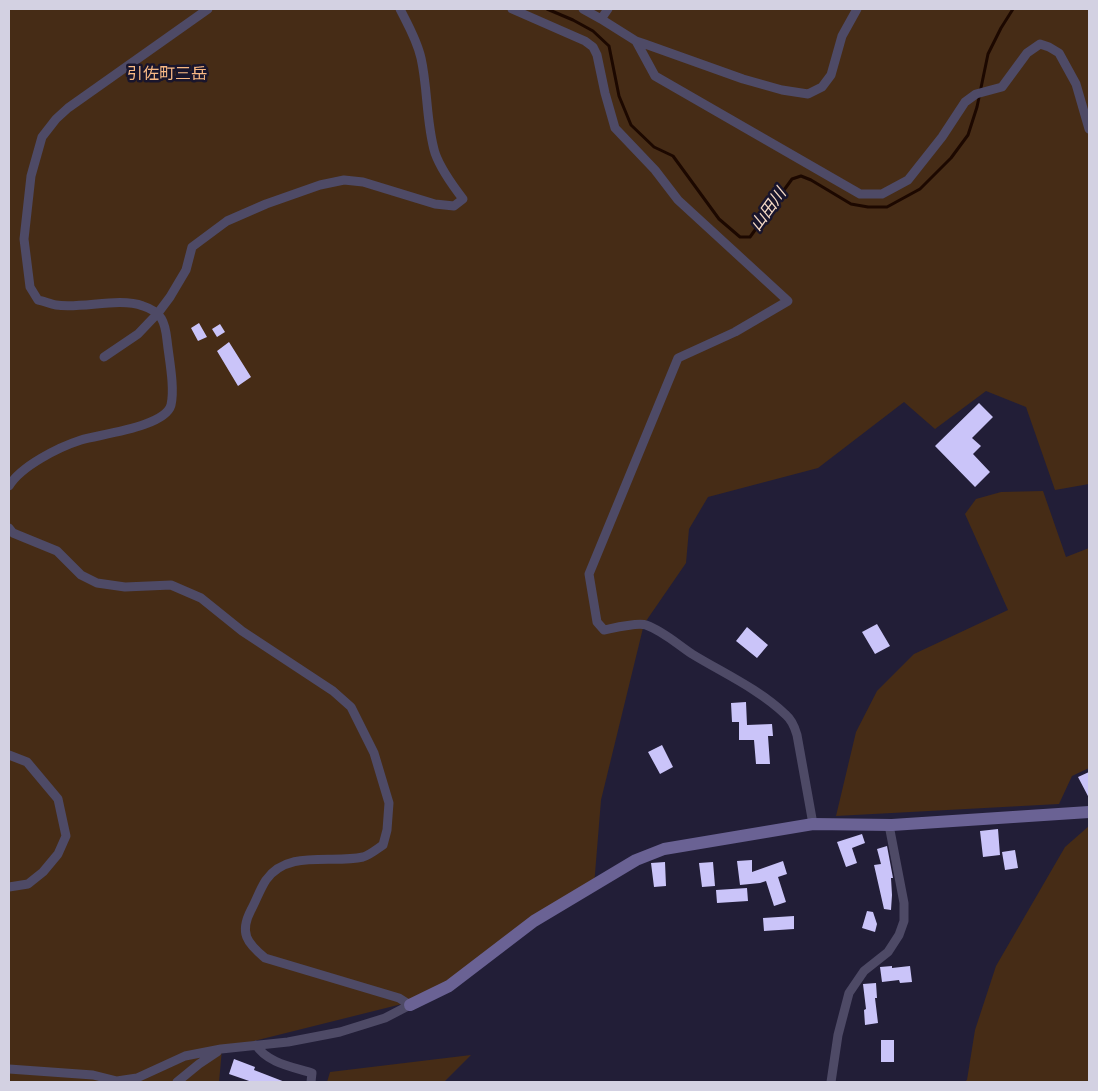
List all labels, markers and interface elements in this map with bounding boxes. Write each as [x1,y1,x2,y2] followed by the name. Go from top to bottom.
[127,65,207,85] district label: 引佐町三岳
[747,185,791,235] water label: 山田川

